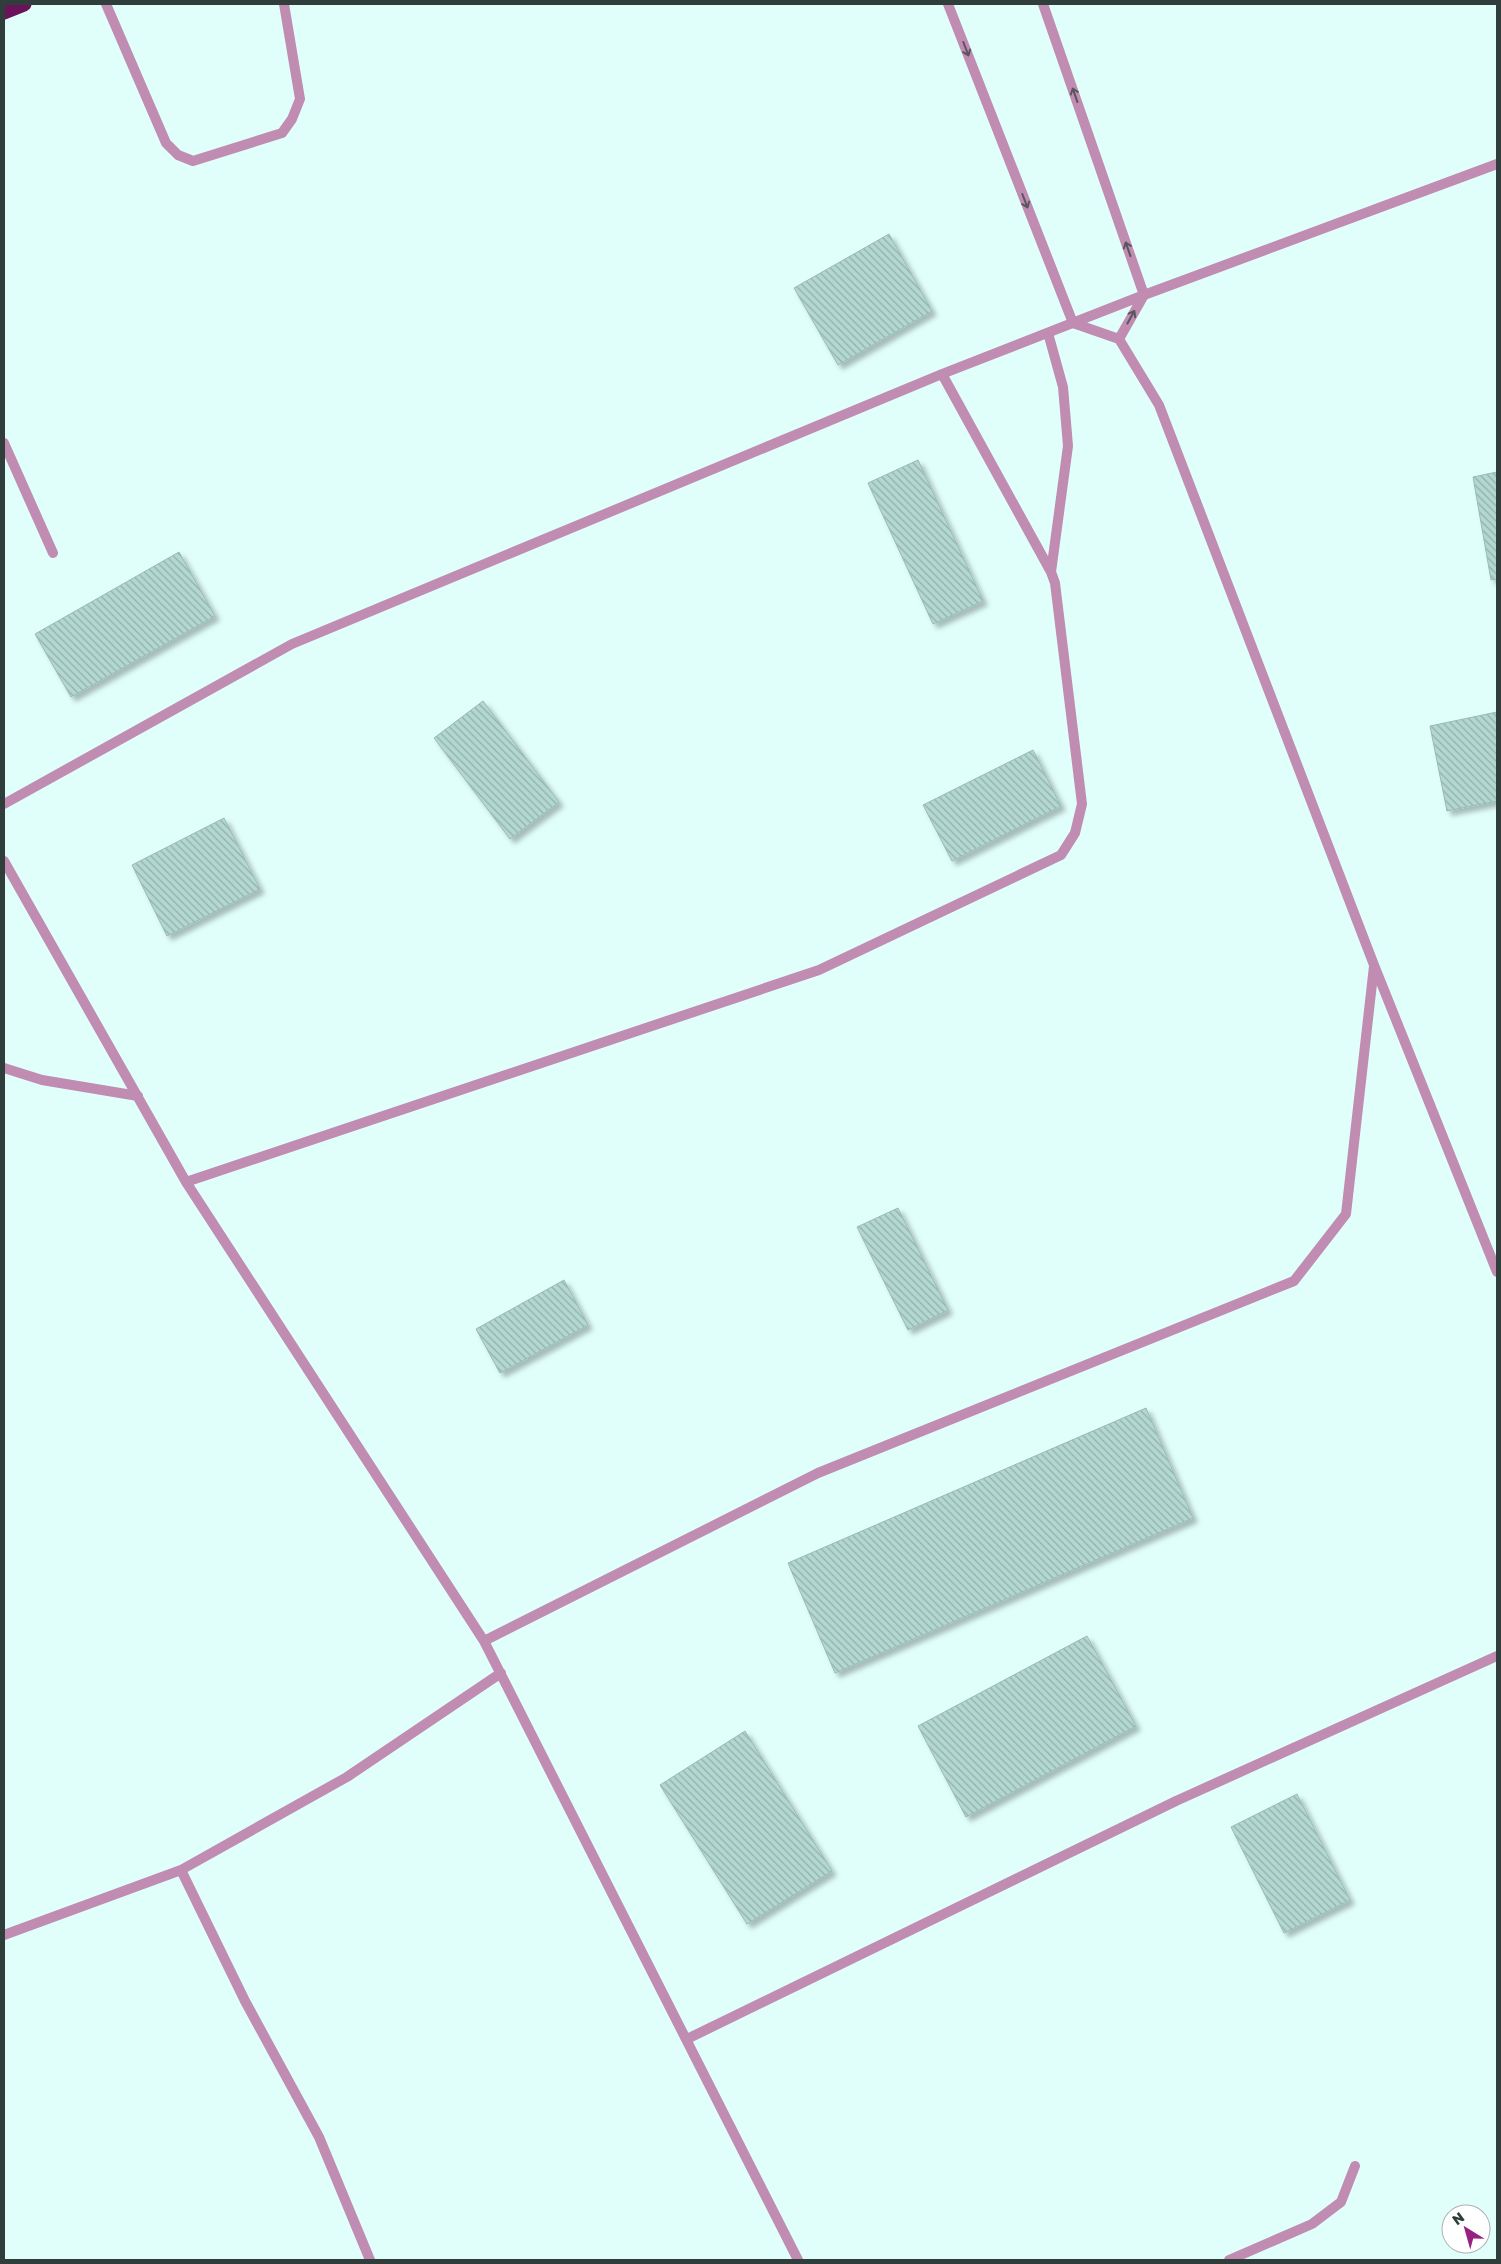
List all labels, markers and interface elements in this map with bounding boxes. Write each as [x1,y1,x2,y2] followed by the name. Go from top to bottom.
[962,41,971,56] one-way arrow
[1070,88,1079,103] one-way arrow
[1021,192,1030,208] one-way arrow
[1123,241,1132,257] one-way arrow
[1127,310,1136,325] one-way arrow
[1441,2204,1491,2254] north arrow
[1449,2208,1467,2228] text: N

